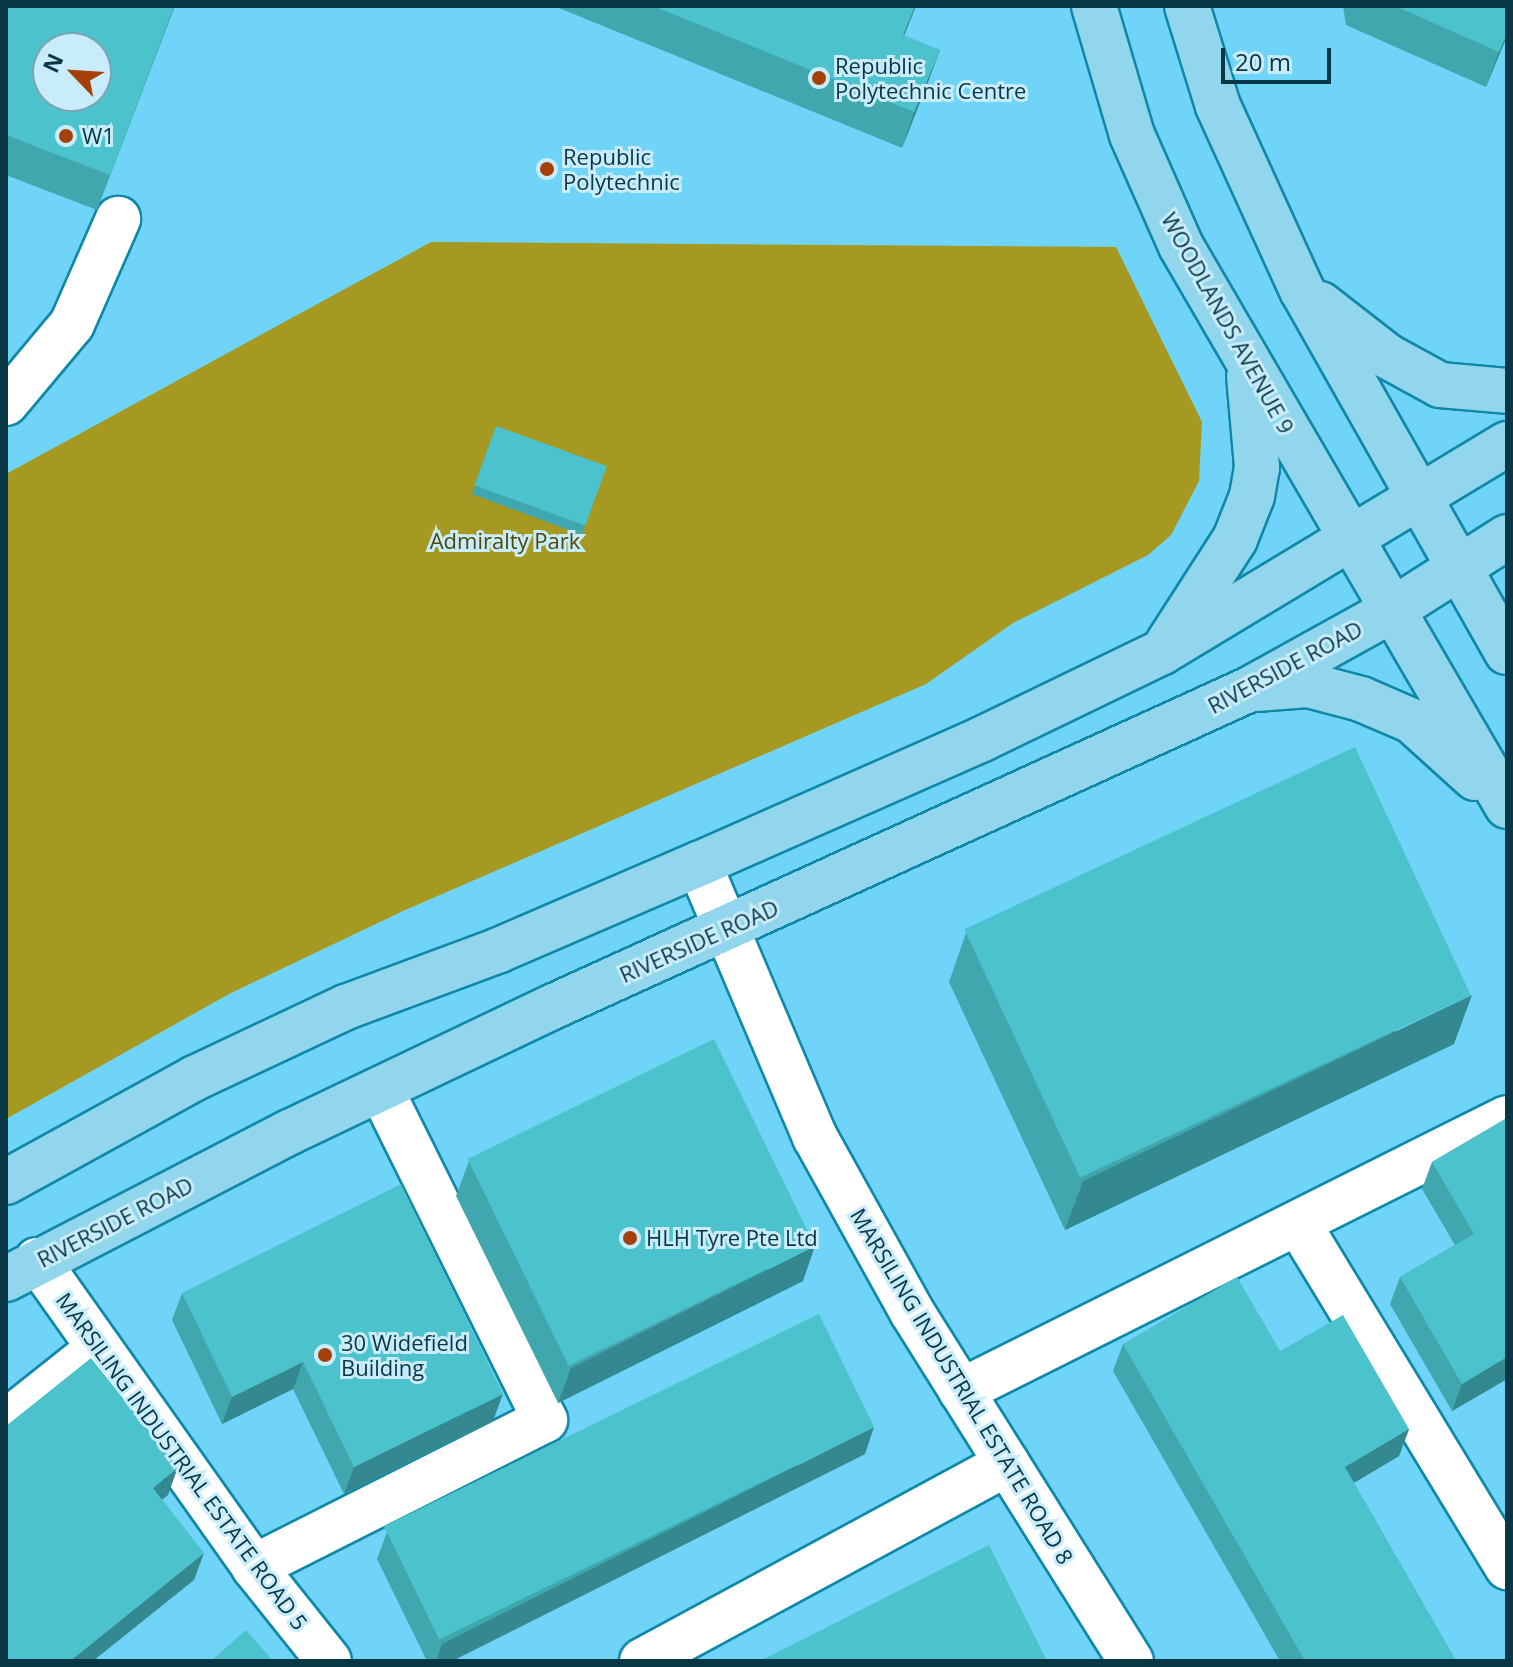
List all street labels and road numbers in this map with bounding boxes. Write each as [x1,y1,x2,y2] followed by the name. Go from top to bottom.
[1156,208,1300,438] street label: WOODLANDS AVENUE 9
[1203,615,1367,719] street label: RIVERSIDE ROAD
[615,894,783,988] street label: RIVERSIDE ROAD
[33,1171,197,1273] street label: RIVERSIDE ROAD
[845,1203,1079,1569] street label: MARSILING INDUSTRIAL ESTATE ROAD 8
[51,1287,313,1635] street label: MARSILING INDUSTRIAL ESTATE ROAD 5

